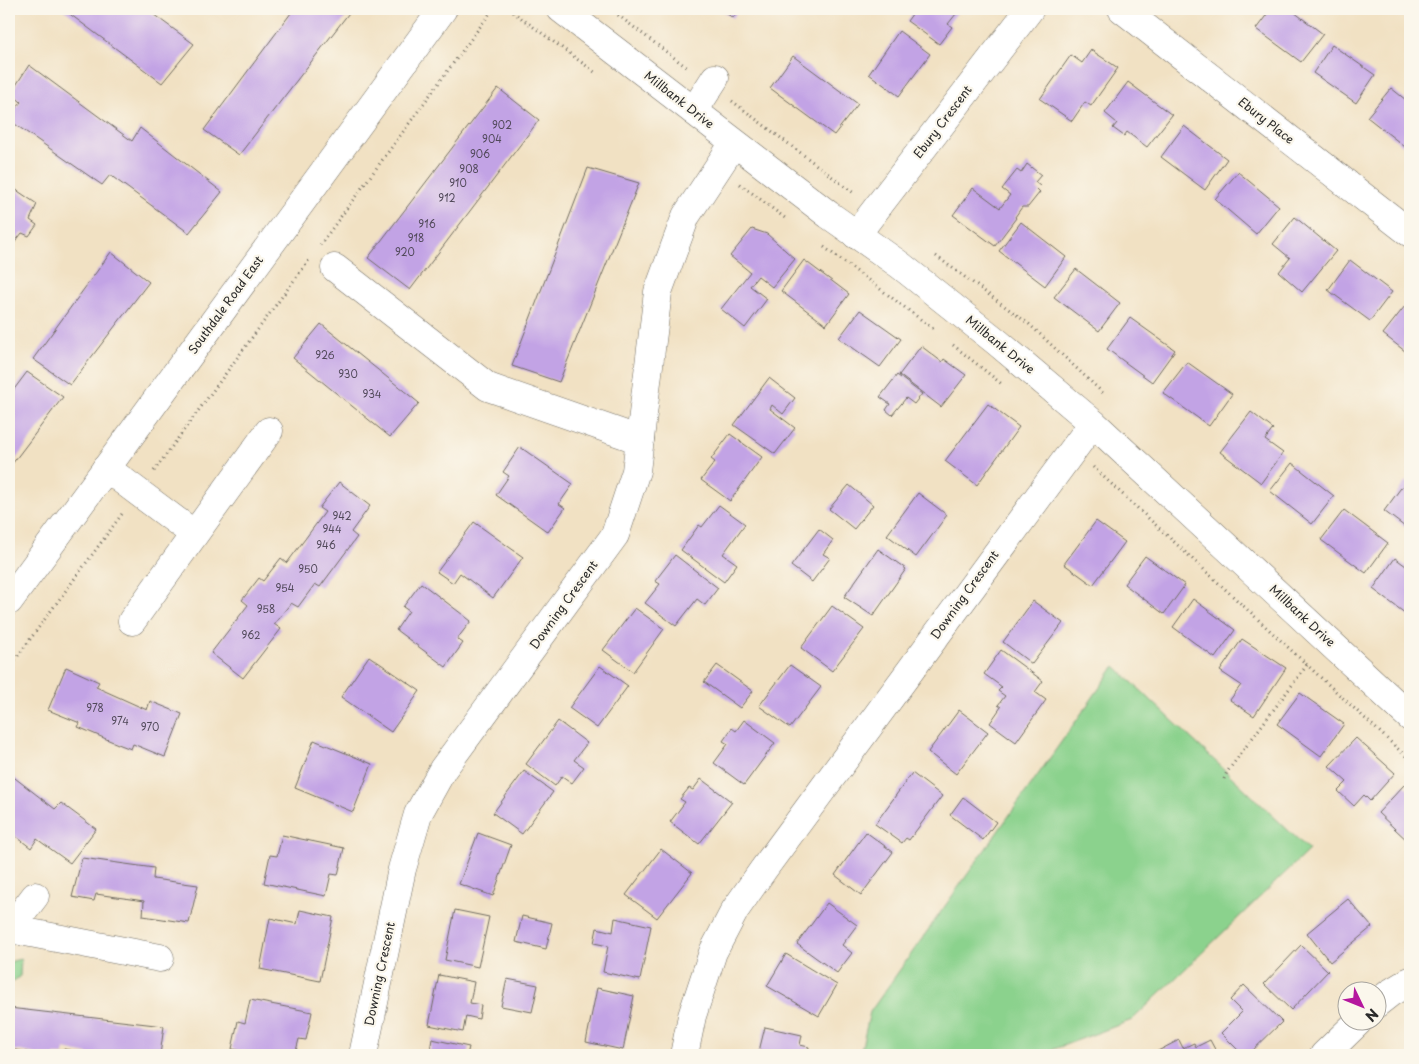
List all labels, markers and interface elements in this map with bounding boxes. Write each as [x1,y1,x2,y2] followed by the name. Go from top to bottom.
[641,66,718,132] street label: Millbank Drive
[909,81,976,162] street label: Ebury Crescent
[1235,93,1298,148] street label: Ebury Place
[492,117,512,132] house number: 902
[482,131,502,146] house number: 904
[470,146,490,161] house number: 906
[459,161,479,176] house number: 908
[449,175,467,190] house number: 910
[438,190,456,205] house number: 912
[418,216,436,231] house number: 916
[408,230,424,245] house number: 918
[395,244,415,259] house number: 920
[183,251,267,357] street label: Southdale Road East
[962,311,1039,378] street label: Millbank Drive
[315,347,335,362] house number: 926
[338,366,358,381] house number: 930
[363,386,382,401] house number: 934
[332,508,352,523] house number: 942
[322,521,342,536] house number: 944
[316,537,336,552] house number: 946
[926,546,1003,643] street label: Downing Crescent
[525,556,602,653] street label: Downing Crescent
[298,561,318,576] house number: 950
[276,580,295,595] house number: 954
[1266,580,1340,651] street label: Millbank Drive
[257,601,275,616] house number: 958
[242,627,260,642] house number: 962
[86,700,104,715] house number: 978
[111,713,129,728] house number: 974
[141,719,159,734] house number: 970
[359,920,399,1028] street label: Downing Crescent
[1336,982,1386,1032] north arrow
[1360,1004,1383,1026] text: N

